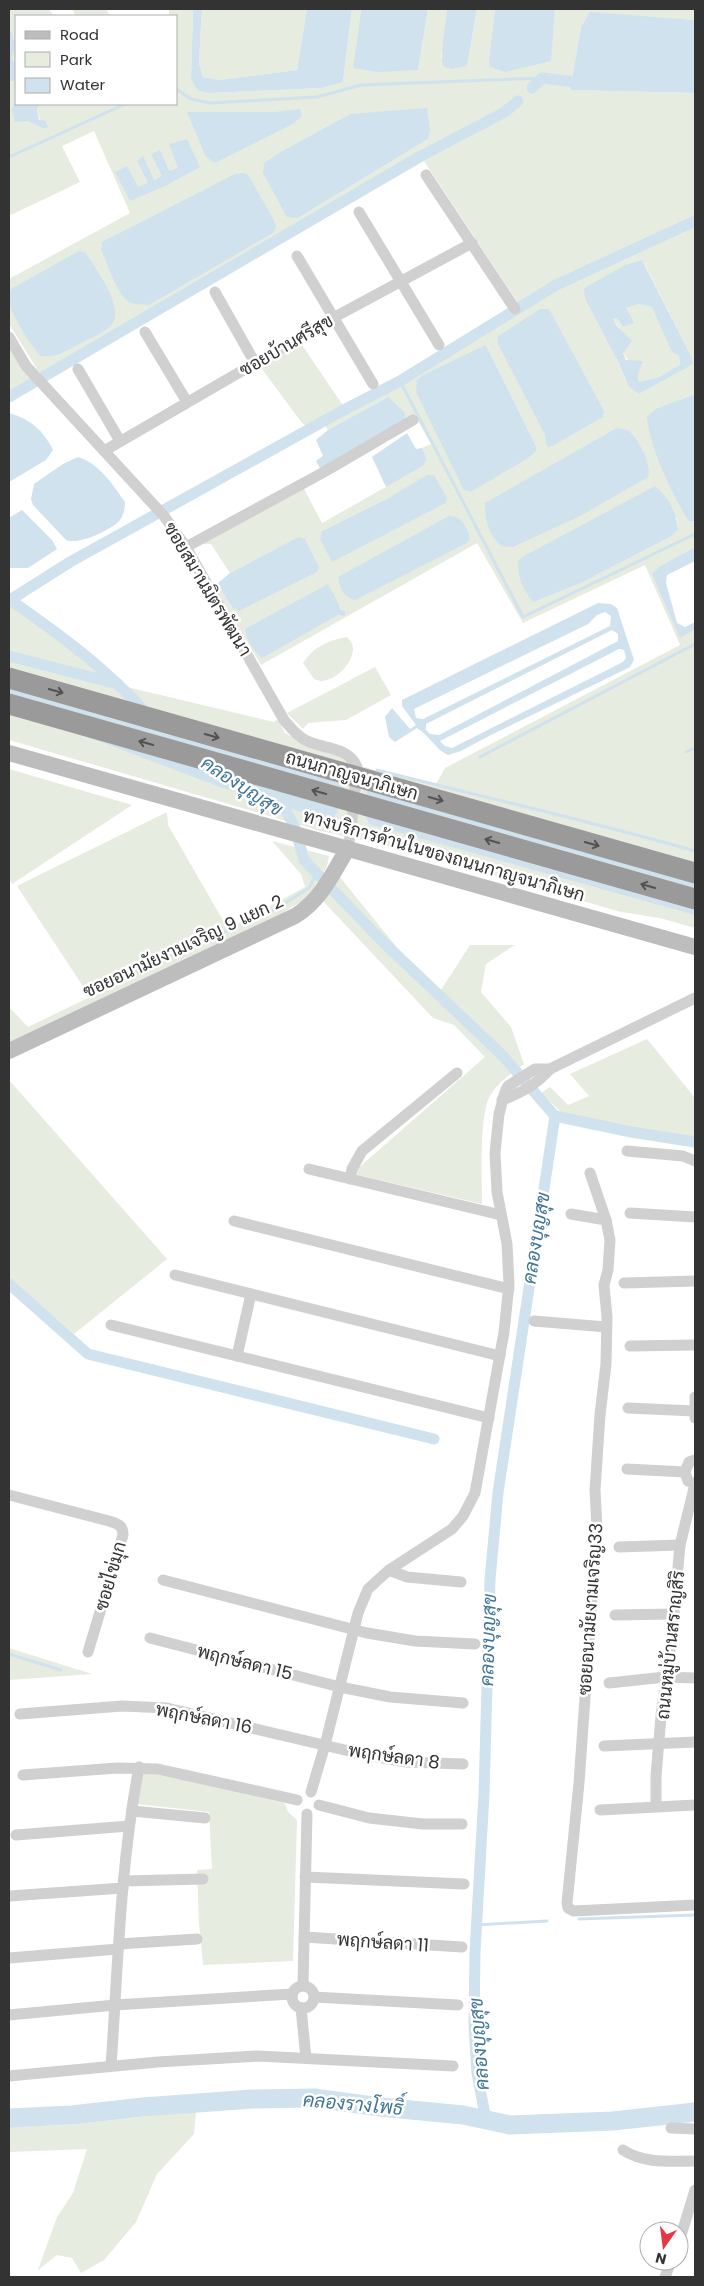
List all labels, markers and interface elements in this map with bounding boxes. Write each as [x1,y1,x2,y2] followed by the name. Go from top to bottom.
[15,15,178,105] legend
[60,24,99,45] text: Road
[60,49,92,70] text: Park
[60,74,106,95] text: Water
[235,308,337,382] street label: ซอยบ้านศรีสุข
[158,517,258,661] street label: ซอยสมานมิตรพัฒนา
[47,687,63,696] one-way arrow
[204,731,220,741] one-way arrow
[138,737,154,747] one-way arrow
[283,744,421,806] street label: ถนนกาญจนาภิเษก
[196,749,288,823] water label: คลองบุญสุข
[311,786,327,796] one-way arrow
[427,795,443,805] one-way arrow
[300,803,588,907] street label: ทางบริการด้านในของถนนกาญจนาภิเษก
[484,836,500,846] one-way arrow
[583,839,599,849] one-way arrow
[641,880,657,890] one-way arrow
[79,889,287,1003] street label: ซอยอนามัยงามเจริญ 9 แยก 2
[515,1190,557,1286] water label: คลองบุญสุข
[572,1522,608,1696] street label: ซอยอนามัยงามเจริญ33
[88,1538,132,1614] street label: ซอยไข่มุก
[650,1569,691,1721] street label: ถนนหมู่บ้านสราญสิริ
[473,1593,503,1687] water label: คลองบุญสุข
[195,1638,295,1686] street label: พฤกษ์ลดา 15
[154,1696,254,1740] street label: พฤกษ์ลดา 16
[347,1737,441,1775] street label: พฤกษ์ลดา 8
[336,1926,430,1958] street label: พฤกษ์ลดา 11
[462,1997,496,2091] water label: คลองบุญสุข
[302,2081,409,2122] water label: คลองรางโพธิ์
[639,2221,689,2271] north arrow
[653,2248,668,2270] text: N

